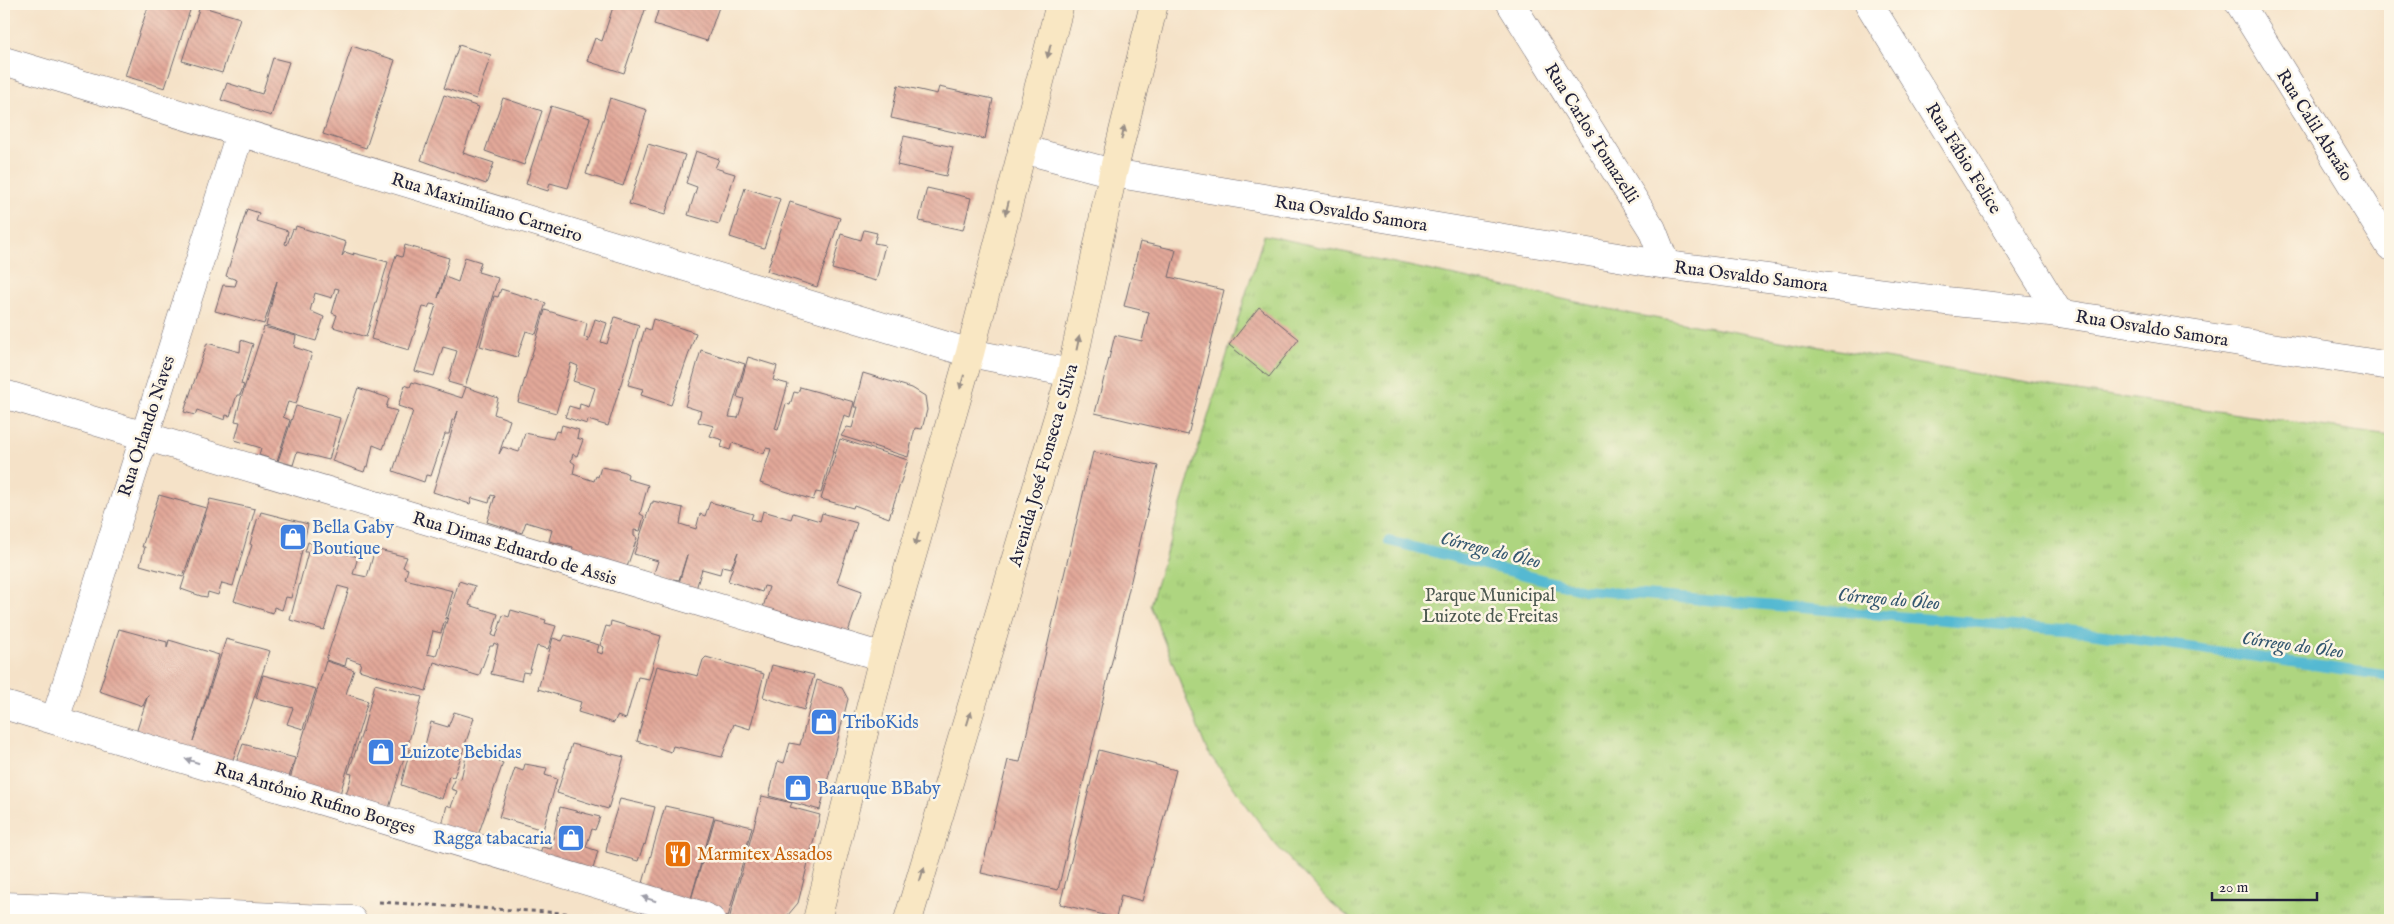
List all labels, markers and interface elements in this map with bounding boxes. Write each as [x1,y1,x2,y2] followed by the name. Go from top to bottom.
[1045,44,1053,59] one-way arrow
[1538,59,1643,208] street label: Rua Carlos Tomazelli
[2270,66,2357,186] street label: Rua Calil Abraão
[1919,99,2006,219] street label: Rua Fábio Felice
[1119,126,1127,141] one-way arrow
[388,168,585,249] street label: Rua Maximiliano Carneiro
[1273,191,1429,238] street label: Rua Osvaldo Samora
[1003,201,1011,216] one-way arrow
[1673,257,1829,298] street label: Rua Osvaldo Samora
[2074,306,2230,353] street label: Rua Osvaldo Samora
[1074,335,1082,351] one-way arrow
[114,353,181,500] street label: Rua Orlando Naves
[1004,361,1084,570] street label: Avenida José Fonseca e Silva
[957,375,965,390] one-way arrow
[410,507,620,592] street label: Rua Dimas Eduardo de Assis
[312,517,394,561] place label: Bella Gaby Boutique
[278,522,308,552] shop icon: Bella Gaby Boutique
[1438,527,1543,575] water label: Córrego do Óleo
[913,531,921,546] one-way arrow
[1837,584,1941,616] water label: Córrego do Óleo
[1422,585,1558,629] park label: Parque Municipal Luizote de Freitas
[2240,627,2345,665] water label: Córrego do Óleo
[809,707,839,737] shop icon: TriboKids
[965,710,973,725] one-way arrow
[843,712,919,735] place label: TriboKids
[366,737,396,767] shop icon: Luizote Bebidas
[400,742,522,765] place label: Luizote Bebidas
[184,757,199,764] one-way arrow
[211,758,418,841] street label: Rua Antônio Rufino Borges
[783,773,813,803] shop icon: Baaruque BBaby
[817,778,941,801] place label: Baaruque BBaby
[556,823,586,853] shop icon: Ragga tabacaria
[433,828,552,851] place label: Ragga tabacaria
[663,839,693,869] restaurant icon: Marmitex Assados
[697,844,832,867] place label: Marmitex Assados
[919,866,927,881] one-way arrow
[2212,869,2316,901] scale bar
[2219,878,2249,897] text: 20 m
[641,895,656,903] one-way arrow

